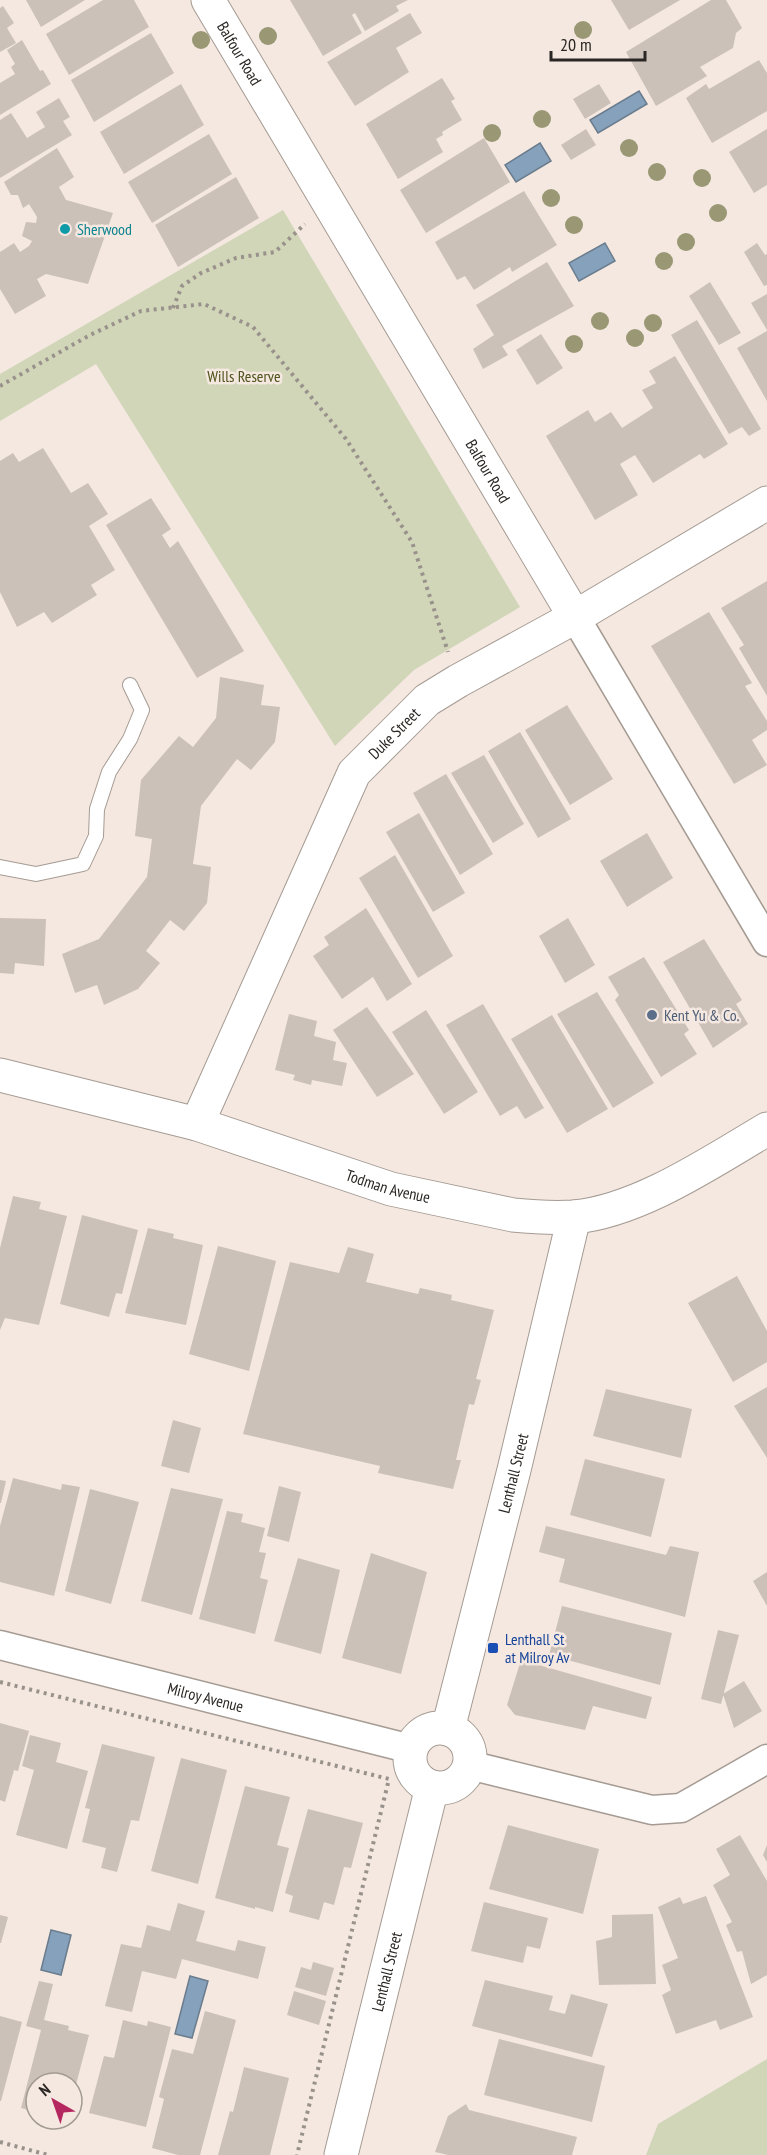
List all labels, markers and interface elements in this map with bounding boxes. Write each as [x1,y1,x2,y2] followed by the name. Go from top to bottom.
[213,18,266,89] street label: Balfour Road
[551,24,646,62] scale bar
[560,33,592,56] text: 20 m
[77,219,132,239] place label: Sherwood
[58,222,72,236] marker: Sherwood
[207,366,281,386] park label: Wills Reserve
[461,435,515,507] street label: Balfour Road
[364,703,424,763] street label: Duke Street
[664,1005,740,1025] place label: Kent Yu & Co.
[645,1008,659,1022] marker: Kent Yu & Co.
[343,1165,432,1207] street label: Todman Avenue
[493,1431,533,1515] street label: Lenthall Street
[505,1629,570,1667] place label: Lenthall St at Milroy Av
[486,1641,500,1655] marker: Lenthall St at Milroy Av
[165,1678,246,1716] street label: Milroy Avenue
[367,1929,406,2013] street label: Lenthall Street
[24,2071,84,2131] north arrow
[35,2079,54,2100] text: N

